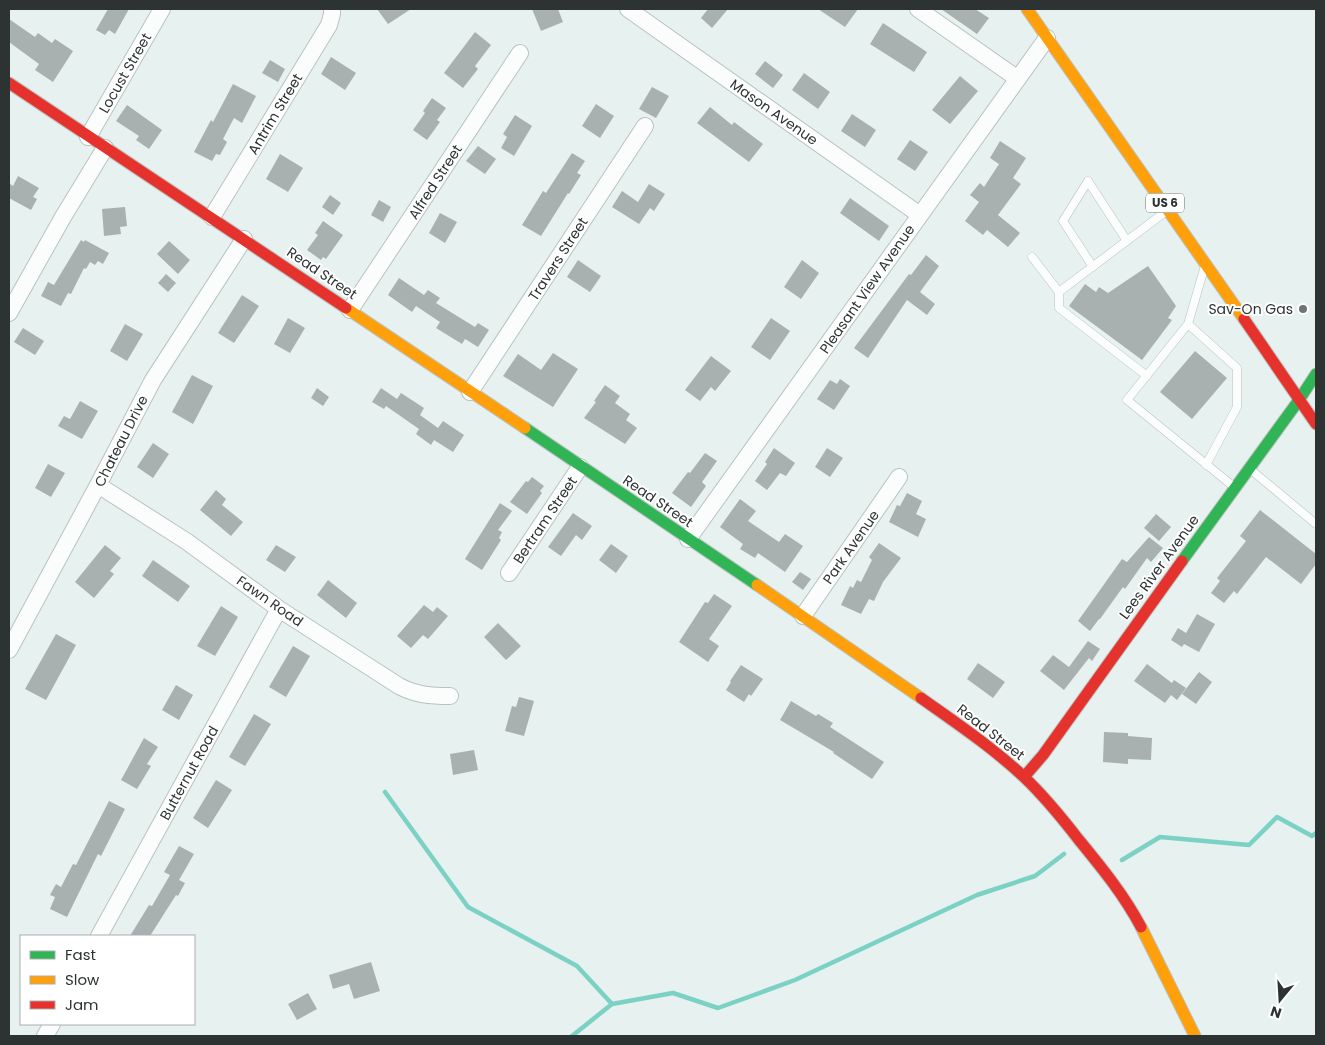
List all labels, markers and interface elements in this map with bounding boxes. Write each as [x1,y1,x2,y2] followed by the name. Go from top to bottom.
[94,29,156,117] street label: Locust Street
[243,70,307,158] street label: Antrim Street
[726,74,822,150] street label: Mason Avenue
[403,141,467,223] street label: Alfred Street
[1146,194,1184,212] road number: US 6
[523,213,593,305] street label: Travers Street
[815,220,919,358] street label: Pleasant View Avenue
[283,242,361,304] street label: Read Street
[1208,299,1293,319] place label: Sav-On Gas
[1297,303,1309,315] marker: Sav-On Gas
[89,392,153,490] street label: Chateau Drive
[619,470,697,532] street label: Read Street
[508,472,582,568] street label: Bertram Street
[818,506,884,588] street label: Park Avenue
[1114,511,1204,623] street label: Lees River Avenue
[233,571,307,631] street label: Fawn Road
[953,699,1029,765] street label: Read Street
[155,722,223,824] street label: Butternut Road
[20,935,195,1025] legend
[65,944,96,965] text: Fast
[65,969,100,990] text: Slow
[1255,975,1305,1025] north arrow
[65,994,99,1015] text: Jam
[1268,1001,1284,1024] text: N

